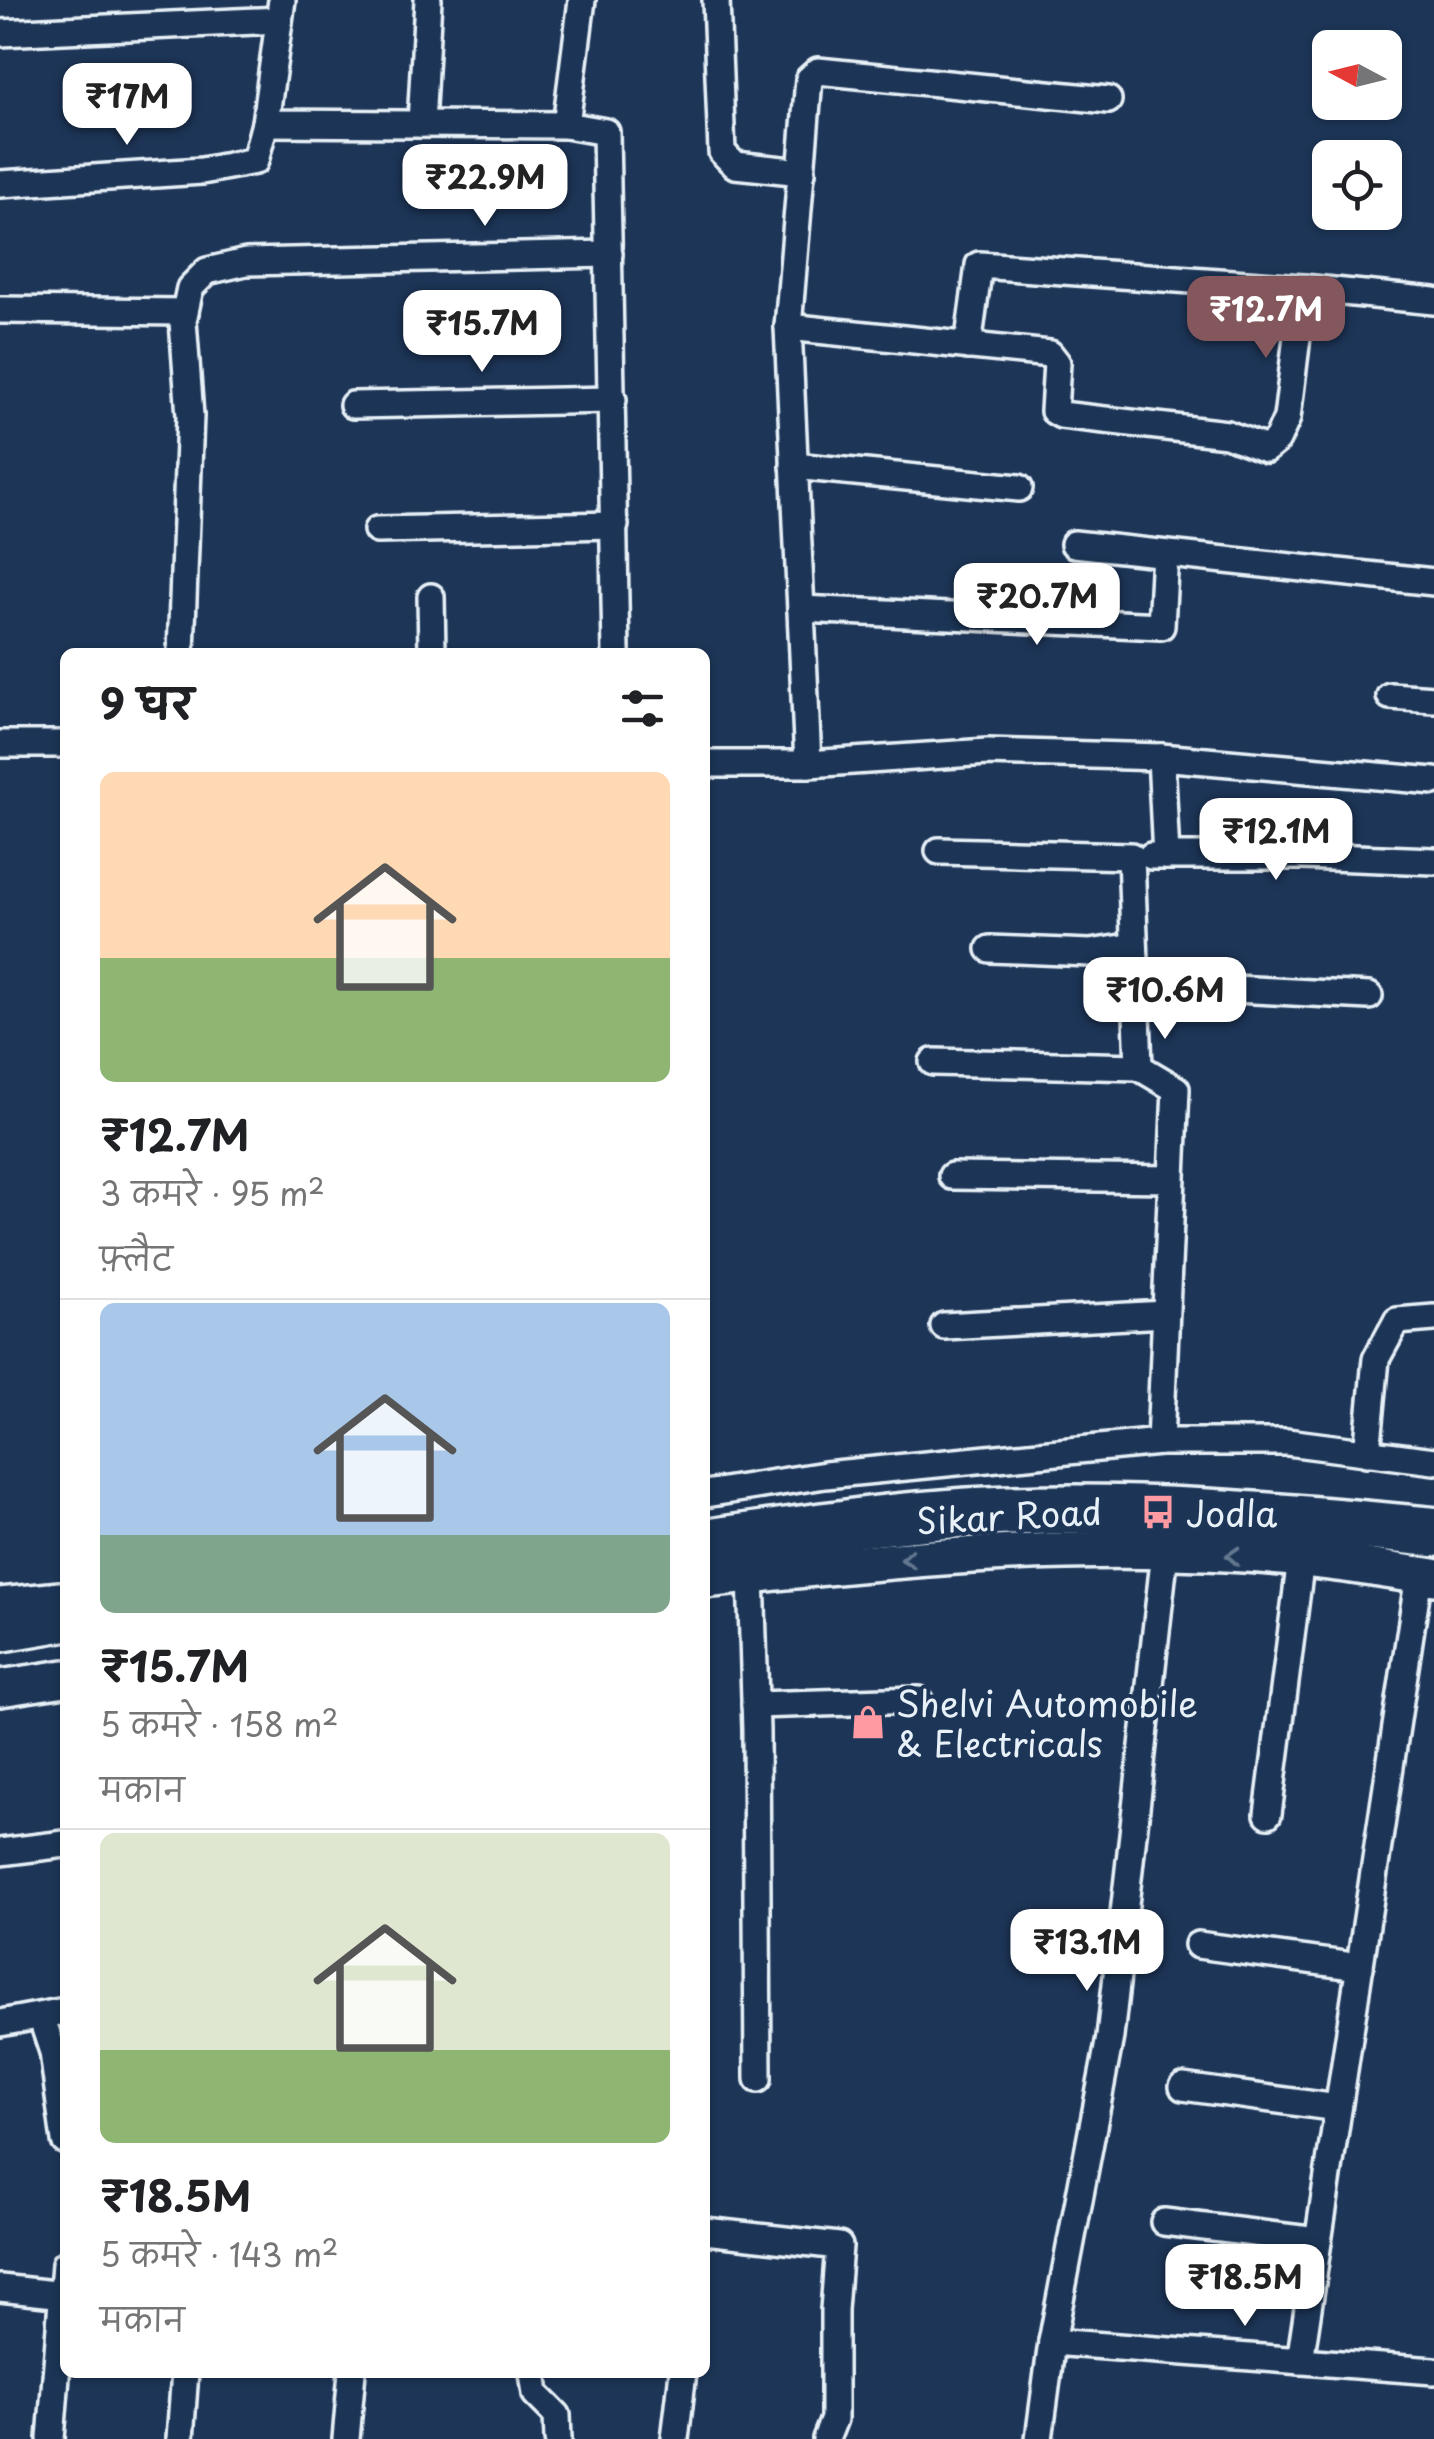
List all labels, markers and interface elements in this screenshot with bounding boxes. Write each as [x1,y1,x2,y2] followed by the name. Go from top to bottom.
[1312,30,1402,120] north arrow
[1312,30,1402,230] map controls
[68,63,186,148] pin: ₹17M
[85,71,169,119] text: ₹17M
[1312,140,1402,230] button: locate
[404,144,566,229] pin: ₹22.9M
[424,152,546,200] text: ₹22.9M
[1185,276,1347,361] pin: ₹12.7M
[1209,284,1323,332] text: ₹12.7M
[401,290,563,375] pin: ₹15.7M
[425,298,539,346] text: ₹15.7M
[956,563,1118,648] pin: ₹20.7M
[976,571,1098,619] text: ₹20.7M
[100,670,194,733] text: 9 घर
[615,681,670,736] icon: filters
[1195,798,1357,883] pin: ₹12.1M
[1221,806,1331,854] text: ₹12.1M
[295,837,475,1017] icon: home
[1084,957,1246,1042] pin: ₹10.6M
[1105,965,1225,1013] text: ₹10.6M
[100,1102,250,1165] text: ₹12.7M
[100,1169,325,1217] text: 3 कमरे · 95 m²
[100,1234,173,1282] text: फ़्लैट
[295,1368,475,1548] icon: home
[915,1484,1103,1546] street label: Sikar Road
[1186,1486,1277,1539] place label: Jodla
[1139,1493,1177,1531] bus stop icon: Jodla
[1224,1546,1240,1567] one-way arrow
[900,1547,916,1569] one-way arrow
[100,1633,249,1696] text: ₹15.7M
[896,1676,1198,1769] place label: Shelvi Automobile & Electricals
[100,1700,339,1748] text: 5 कमरे · 158 m²
[849,1703,887,1741] shop icon: Shelvi Automobile & Electricals
[100,1765,185,1813] text: मकान
[295,1898,475,2078] icon: home
[1006,1909,1168,1994] pin: ₹13.1M
[1032,1917,1142,1965] text: ₹13.1M
[100,2163,251,2226] text: ₹18.5M
[100,2230,338,2278] text: 5 कमरे · 143 m²
[1164,2244,1326,2329] pin: ₹18.5M
[1187,2252,1303,2300] text: ₹18.5M
[100,2295,185,2343] text: मकान

